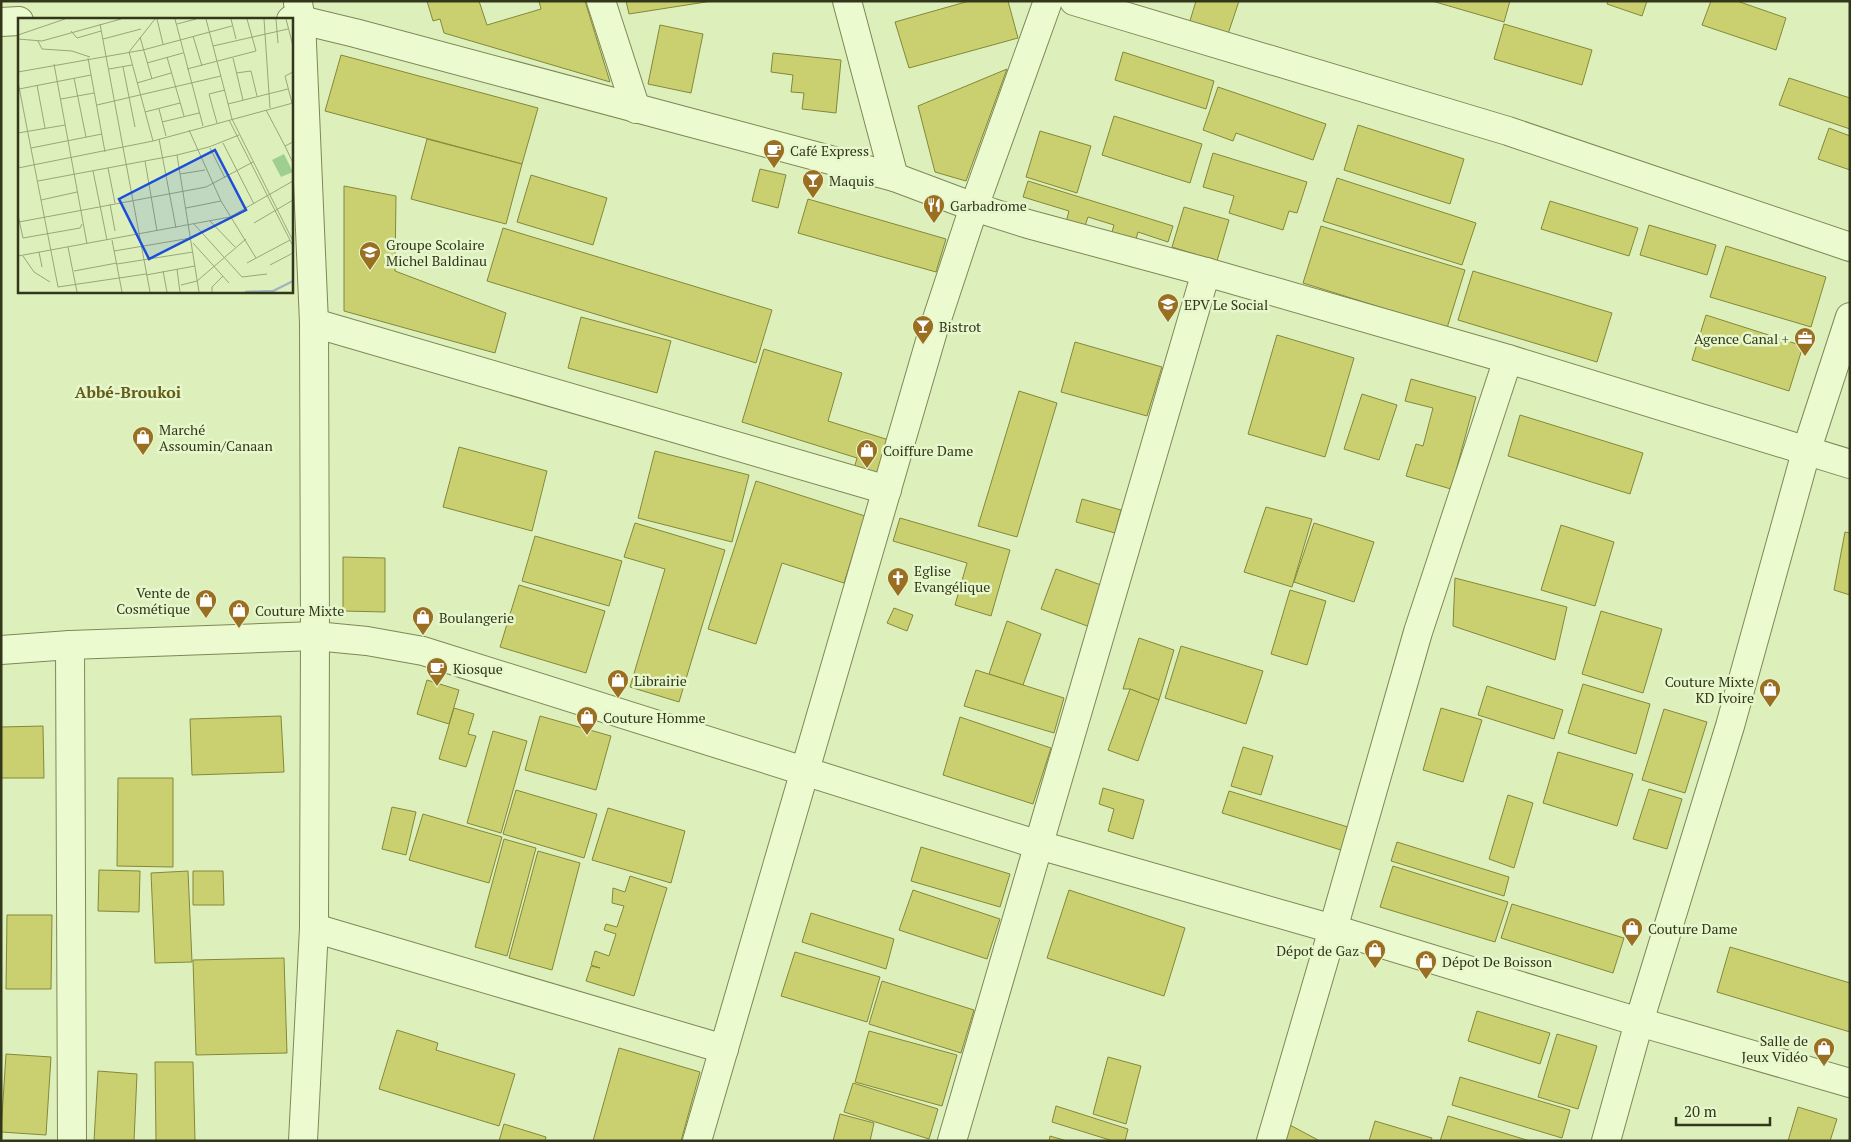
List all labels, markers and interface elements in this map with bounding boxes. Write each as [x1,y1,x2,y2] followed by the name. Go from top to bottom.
[18,18,292,292] inset map
[762,138,786,169] cafe icon: Café Express
[790,141,869,160] place label: Café Express
[801,168,825,199] bar icon: Maquis
[829,171,874,190] place label: Maquis
[922,193,946,224] restaurant icon: Garbadrome
[950,196,1027,215] place label: Garbadrome
[386,235,487,270] place label: Groupe Scolaire Michel Baldinau
[358,240,382,271] school or university icon: Groupe Scolaire Michel Baldinau
[1156,292,1180,323] school or university icon: EPV Le Social
[1184,295,1268,314] place label: EPV Le Social
[911,314,935,345] bar icon: Bistrot
[939,317,982,336] place label: Bistrot
[1793,326,1817,357] office icon: Agence Canal +
[1694,329,1789,348] place label: Agence Canal +
[75,381,181,403] district label: Abbé-Broukoi
[159,420,273,455] place label: Marché Assoumin/Canaan
[131,425,155,456] shop icon: Marché Assoumin/Canaan
[855,438,879,469] shop icon: Coiffure Dame
[883,441,973,460] place label: Coiffure Dame
[914,561,990,596] place label: Eglise Evangélique
[886,566,910,597] church icon: Eglise Evangélique
[116,583,190,618] place label: Vente de Cosmétique
[194,588,218,619] shop icon: Vente de Cosmétique
[227,598,251,629] shop icon: Couture Mixte
[255,601,344,620] place label: Couture Mixte
[411,605,435,636] shop icon: Boulangerie
[439,608,514,627] place label: Boulangerie
[425,656,449,687] cafe icon: Kiosque
[453,659,503,678] place label: Kiosque
[606,668,630,699] shop icon: Librairie
[634,671,687,690] place label: Librairie
[1665,672,1754,707] place label: Couture Mixte KD Ivoire
[1758,677,1782,708] shop icon: Couture Mixte KD Ivoire
[575,705,599,736] shop icon: Couture Homme
[603,708,706,727] place label: Couture Homme
[1620,916,1644,947] shop icon: Couture Dame
[1648,919,1738,938] place label: Couture Dame
[1363,938,1387,969] shop icon: Dépot de Gaz
[1276,941,1359,960] place label: Dépot de Gaz
[1414,949,1438,980] shop icon: Dépot De Boisson
[1442,952,1553,971] place label: Dépot De Boisson
[1742,1031,1808,1066] place label: Salle de Jeux Vidéo
[1812,1036,1836,1067] shop icon: Salle de Jeux Vidéo
[1676,1094,1770,1126] scale bar
[1684,1101,1717,1121] text: 20 m

